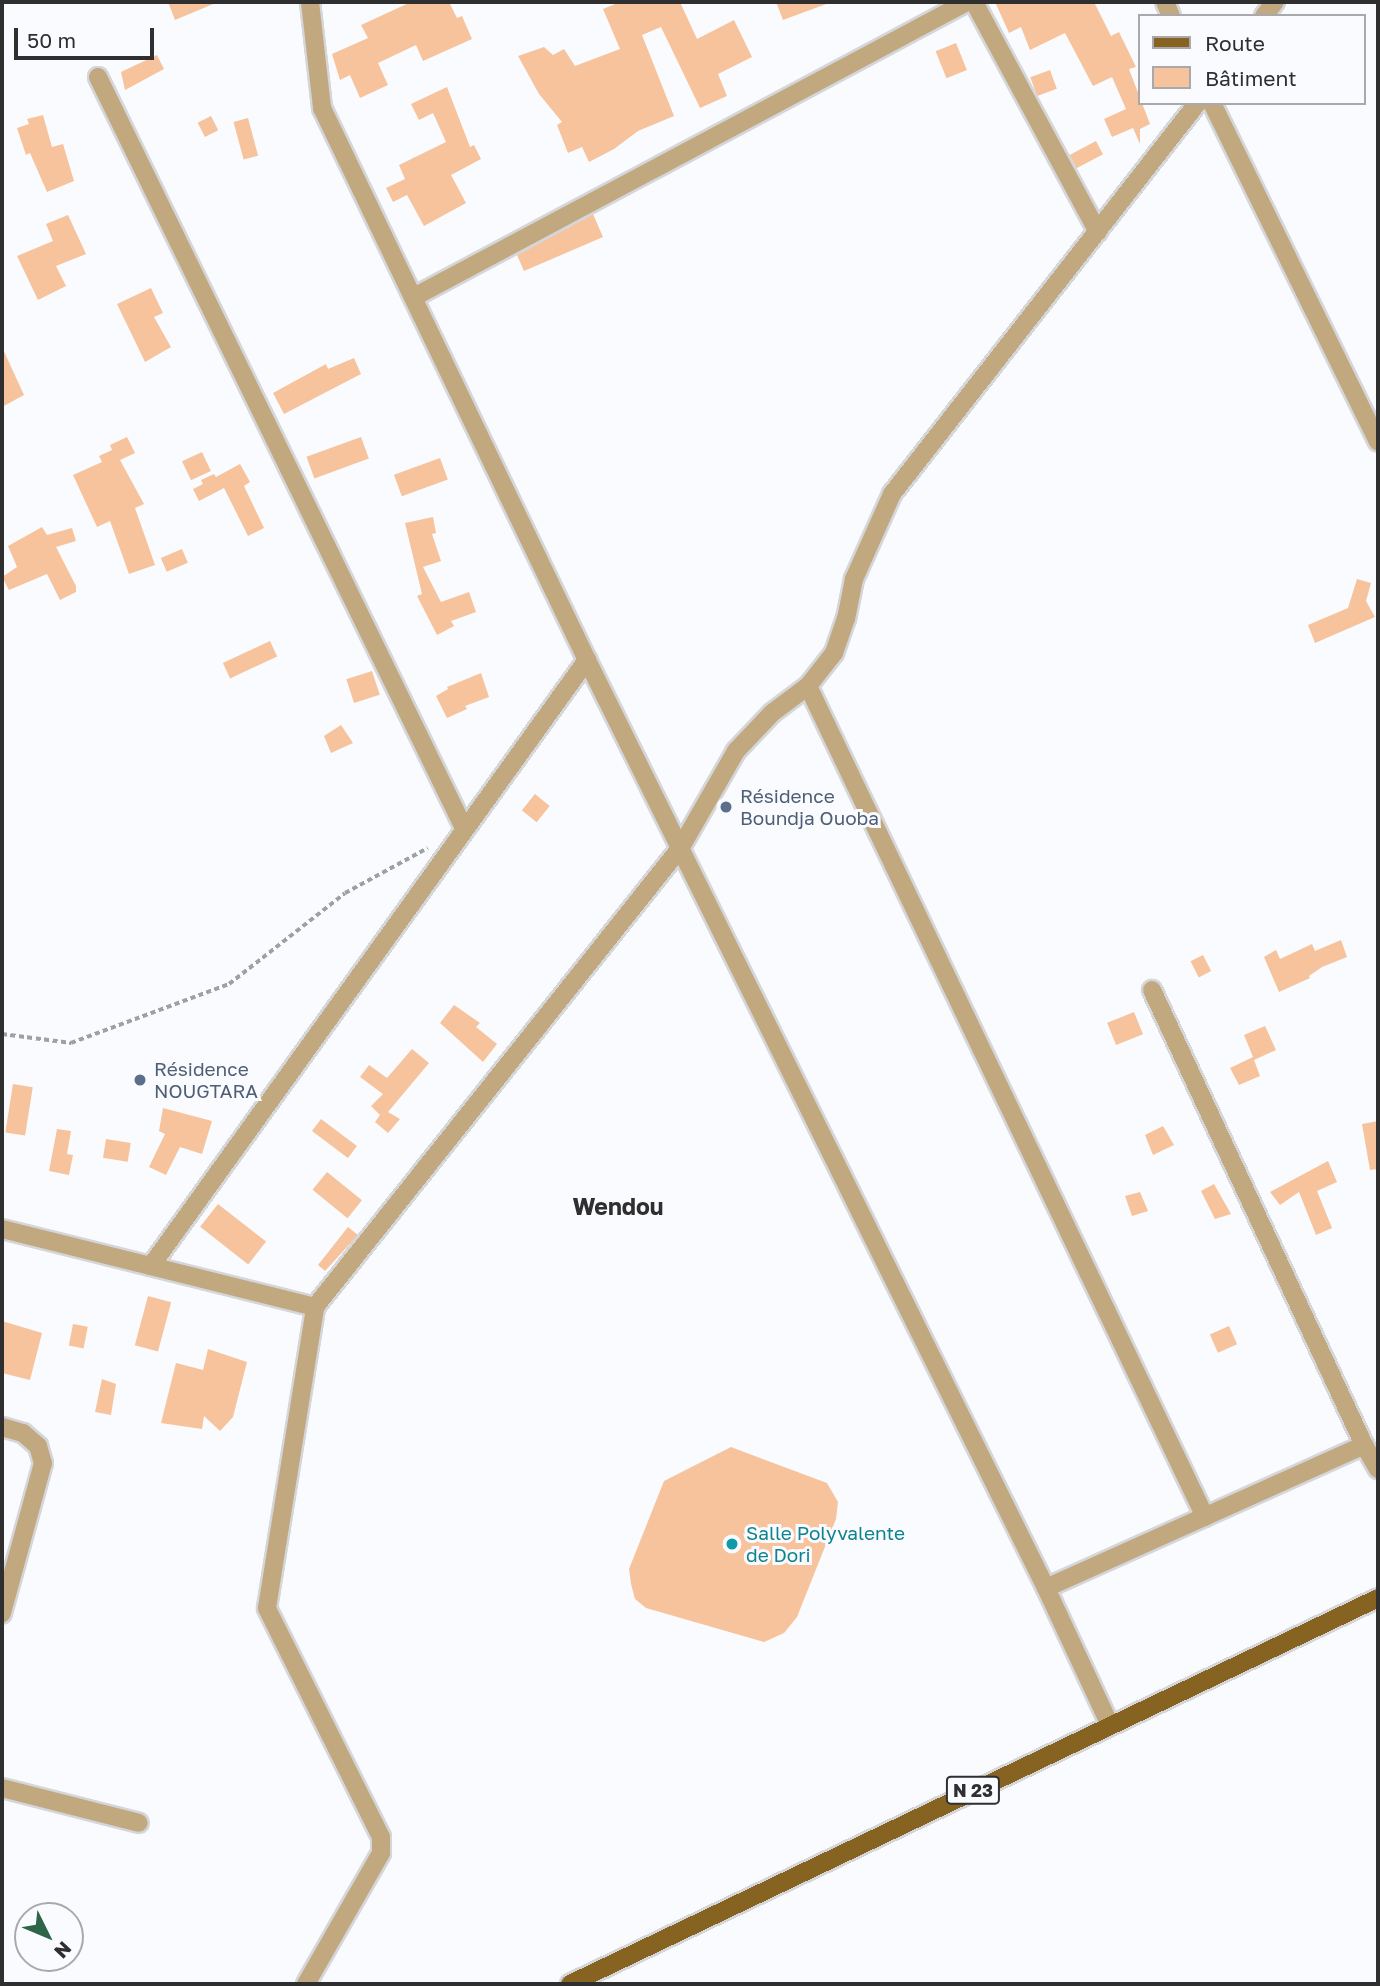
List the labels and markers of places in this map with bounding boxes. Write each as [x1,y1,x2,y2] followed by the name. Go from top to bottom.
[740,785,879,829] place label: Résidence Boundja Ouoba
[718,799,734,815] marker: Résidence Boundja Ouoba
[154,1058,258,1102] place label: Résidence NOUGTARA
[132,1072,148,1088] marker: Résidence NOUGTARA
[746,1522,905,1566] place label: Salle Polyvalente de Dori
[724,1536,740,1552] marker: Salle Polyvalente de Dori

